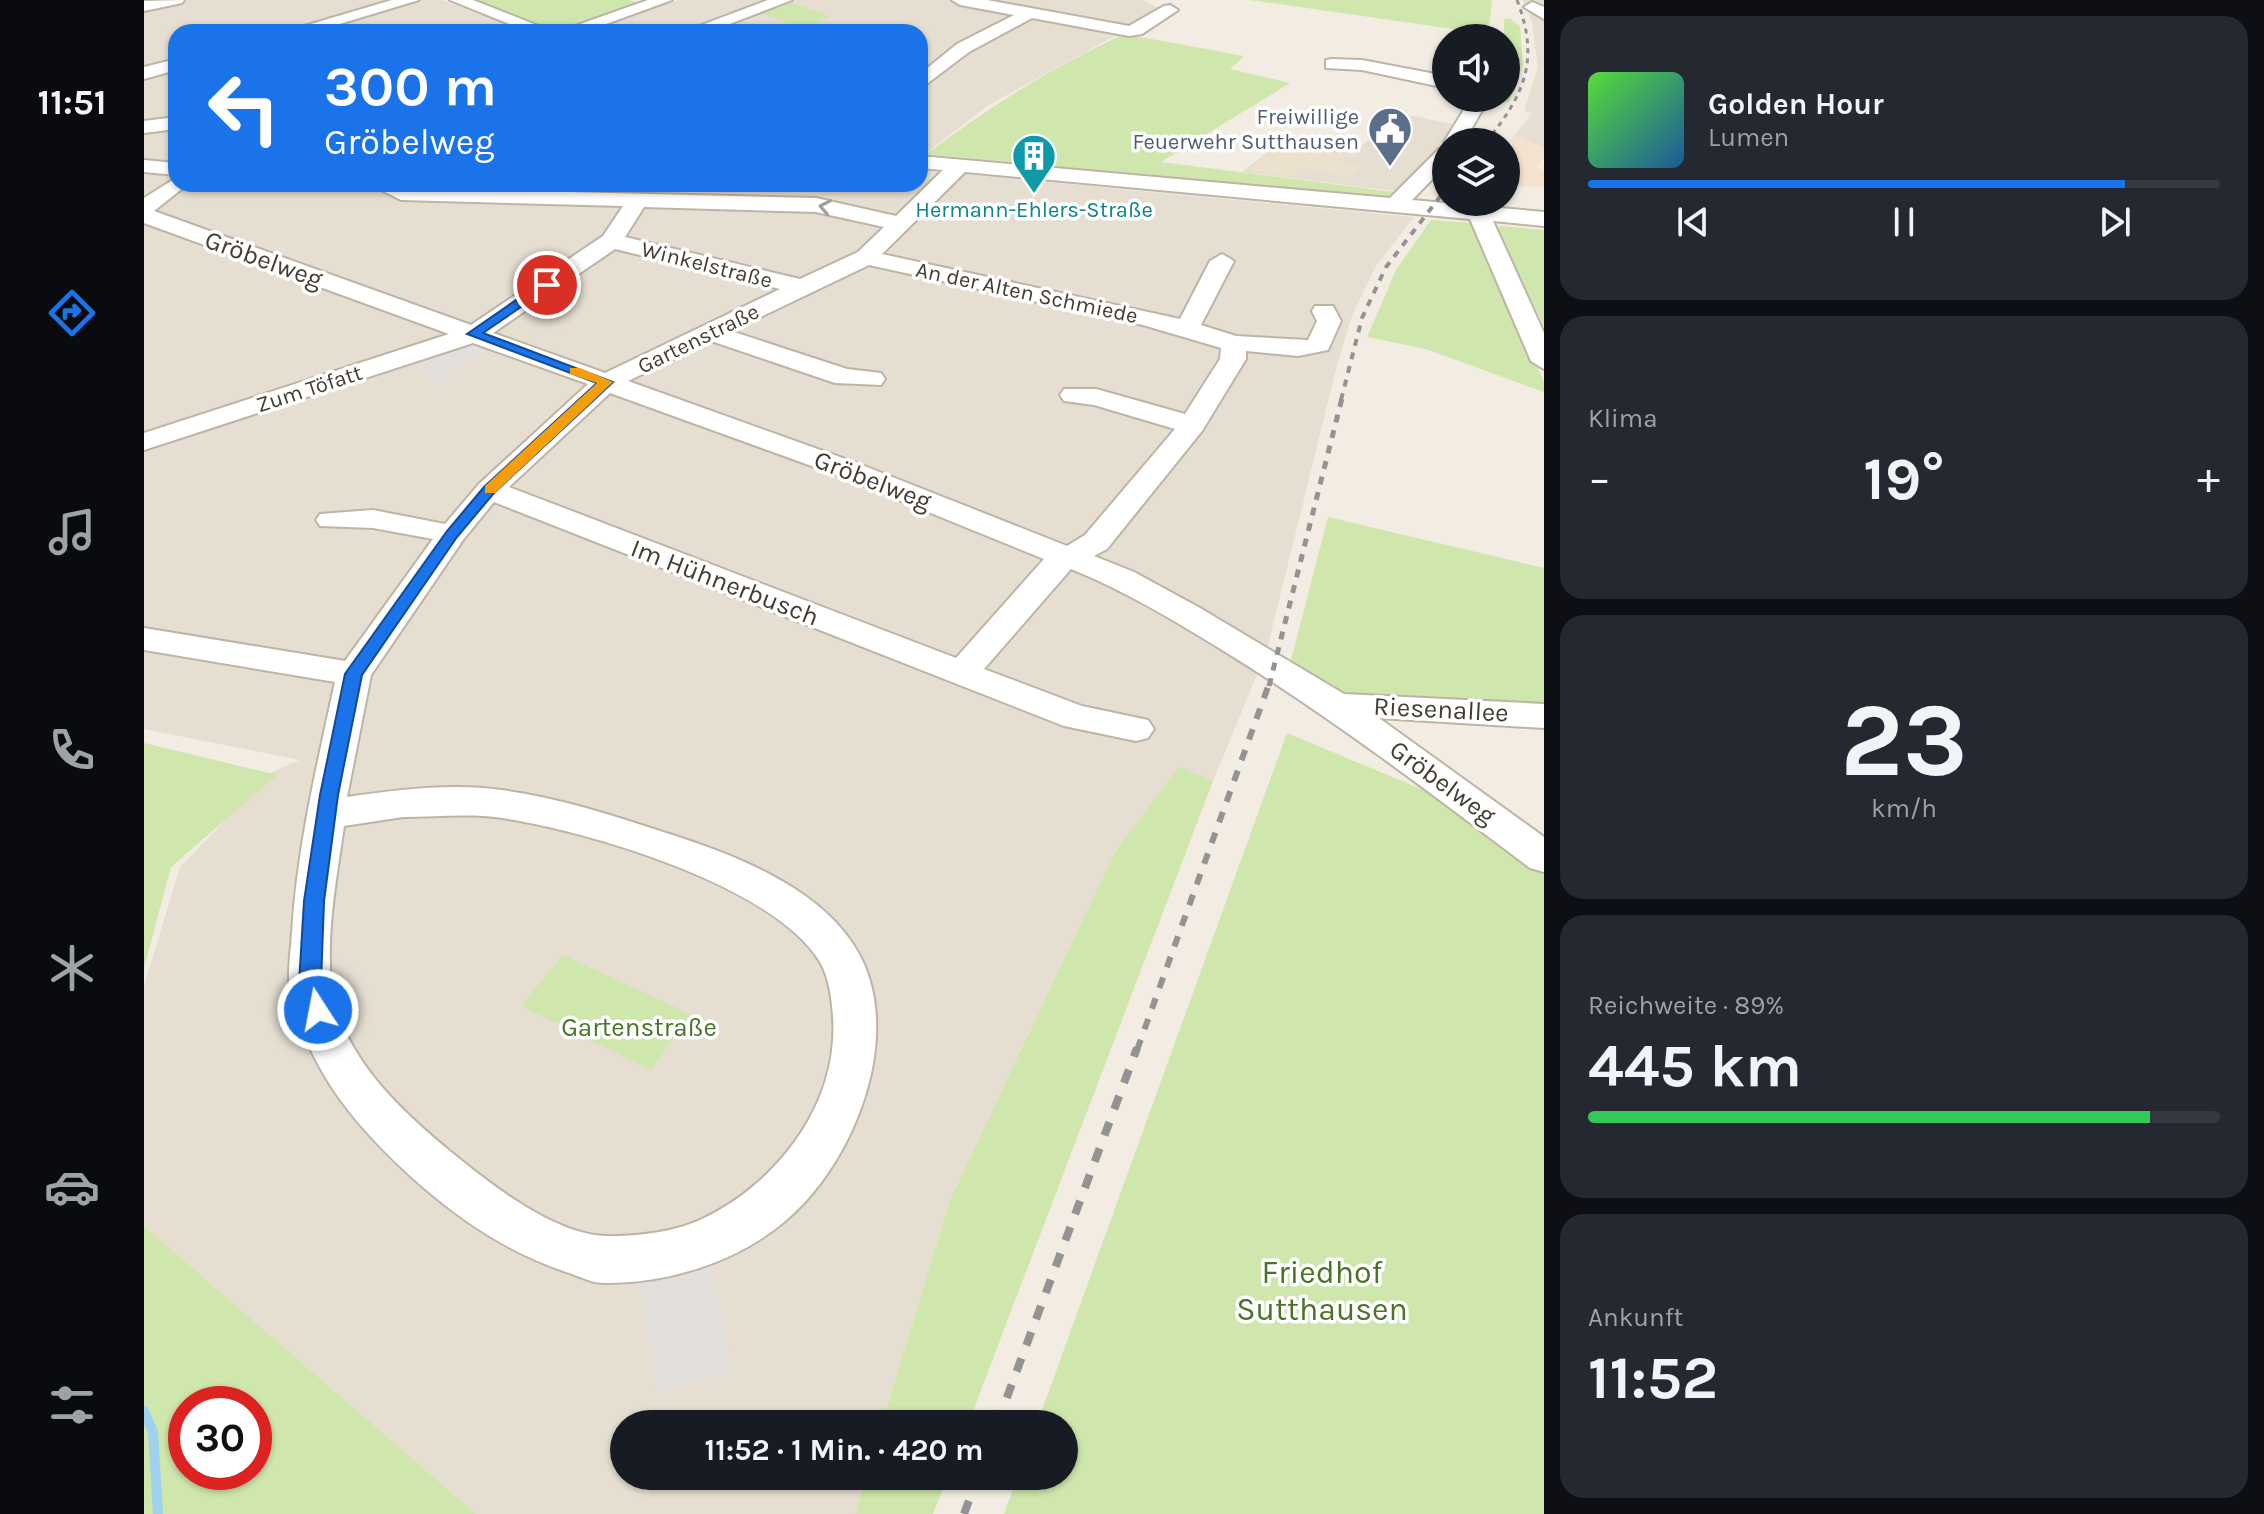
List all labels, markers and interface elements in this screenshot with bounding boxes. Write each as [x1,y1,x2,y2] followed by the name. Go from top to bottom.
[1432,24,1520,216] map controls
[1432,24,1520,112] button: sound
[324,54,497,119] text: 300 m
[192,56,296,160] icon: left
[37,81,107,123] text: 11:51
[1708,86,1884,122] text: Golden Hour
[1133,104,1359,155] place label: Freiwillige Feuerwehr Sutthausen
[1366,105,1414,168] public building icon: Freiwillige Feuerwehr Sutthausen
[324,121,495,163] text: Gröbelweg
[1708,122,1789,153] text: Lumen
[1432,128,1520,216] button: layers
[1010,132,1058,195] building icon: Hermann-Ehlers-Straße
[915,197,1153,223] place label: Hermann-Ehlers-Straße
[818,200,832,217] one-way arrow
[1671,200,1715,244] icon: previous
[1882,200,1926,244] icon: pause
[2093,200,2137,244] icon: next
[201,224,327,295] street label: Gröbelweg
[639,236,775,294] street label: Winkelstraße
[513,251,581,319] pin
[913,257,1140,329] street label: An der Alten Schmiede
[525,263,569,307] icon: arrive
[44,285,100,341] icon: directions
[634,298,763,379] street label: Gartenstraße
[253,360,365,418] street label: Zum Töfatt
[1588,403,1657,434] text: Klima
[810,444,936,517] street label: Gröbelweg
[1863,444,1945,514] text: 19°
[1588,453,1611,504] text: −
[2197,453,2220,504] text: +
[44,504,100,560] icon: music
[626,532,823,633] street label: Im Hühnerbusch
[1840,680,1968,801] text: 23
[1373,690,1509,729] street label: Riesenallee
[44,722,100,778] icon: phone
[1384,734,1502,831] street label: Gröbelweg
[1871,793,1937,824] text: km/h
[44,940,100,996] icon: climate
[276,968,360,1052] position arrow
[1588,990,1784,1021] text: Reichweite · 89%
[561,1012,717,1043] park label: Gartenstraße
[1588,1031,1802,1101] text: 445 km
[44,1159,100,1215] icon: car
[1236,1254,1408,1328] park label: Friedhof Sutthausen
[1588,1302,1683,1333] text: Ankunft
[1588,1343,1718,1413] text: 11:52
[44,1377,100,1433] icon: filters
[168,1386,272,1490] speed limit sign: 30
[705,1432,983,1468] text: 11:52 · 1 Min. · 420 m

